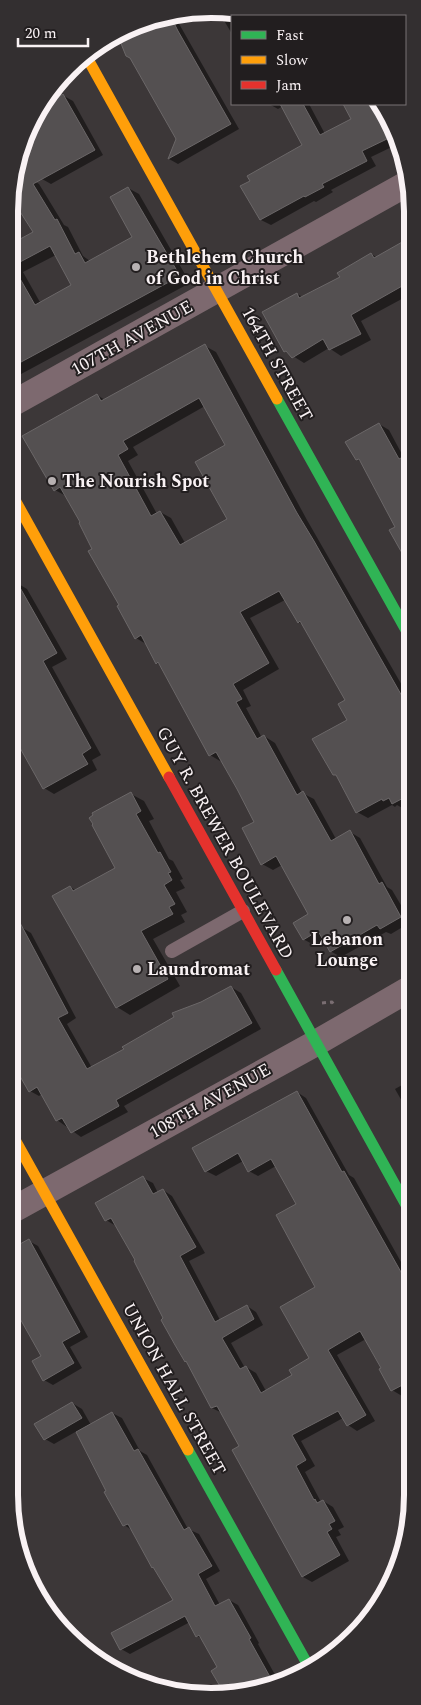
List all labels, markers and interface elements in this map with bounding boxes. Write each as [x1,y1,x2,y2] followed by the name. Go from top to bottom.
[18,15,88,47] scale bar
[231,15,406,105] legend
[25,22,57,45] text: 20 m
[276,24,304,47] text: Fast
[276,49,308,72] text: Slow
[276,74,302,97] text: Jam
[146,244,303,292] place label: Bethlehem Church of God in Christ
[130,261,142,273] marker: Bethlehem Church of God in Christ
[66,293,198,383] street label: 107TH AVENUE
[234,302,320,426] street label: 164TH STREET
[62,468,209,495] place label: The Nourish Spot
[46,475,58,487] marker: The Nourish Spot
[150,722,300,964] street label: GUY R. BREWER BOULEVARD
[341,914,353,926] marker: Lebanon Lounge
[311,926,383,974] place label: Lebanon Lounge
[147,956,250,983] place label: Laundromat
[131,963,143,975] marker: Laundromat
[144,1056,276,1146] street label: 108TH AVENUE
[115,1298,233,1480] street label: UNION HALL STREET

